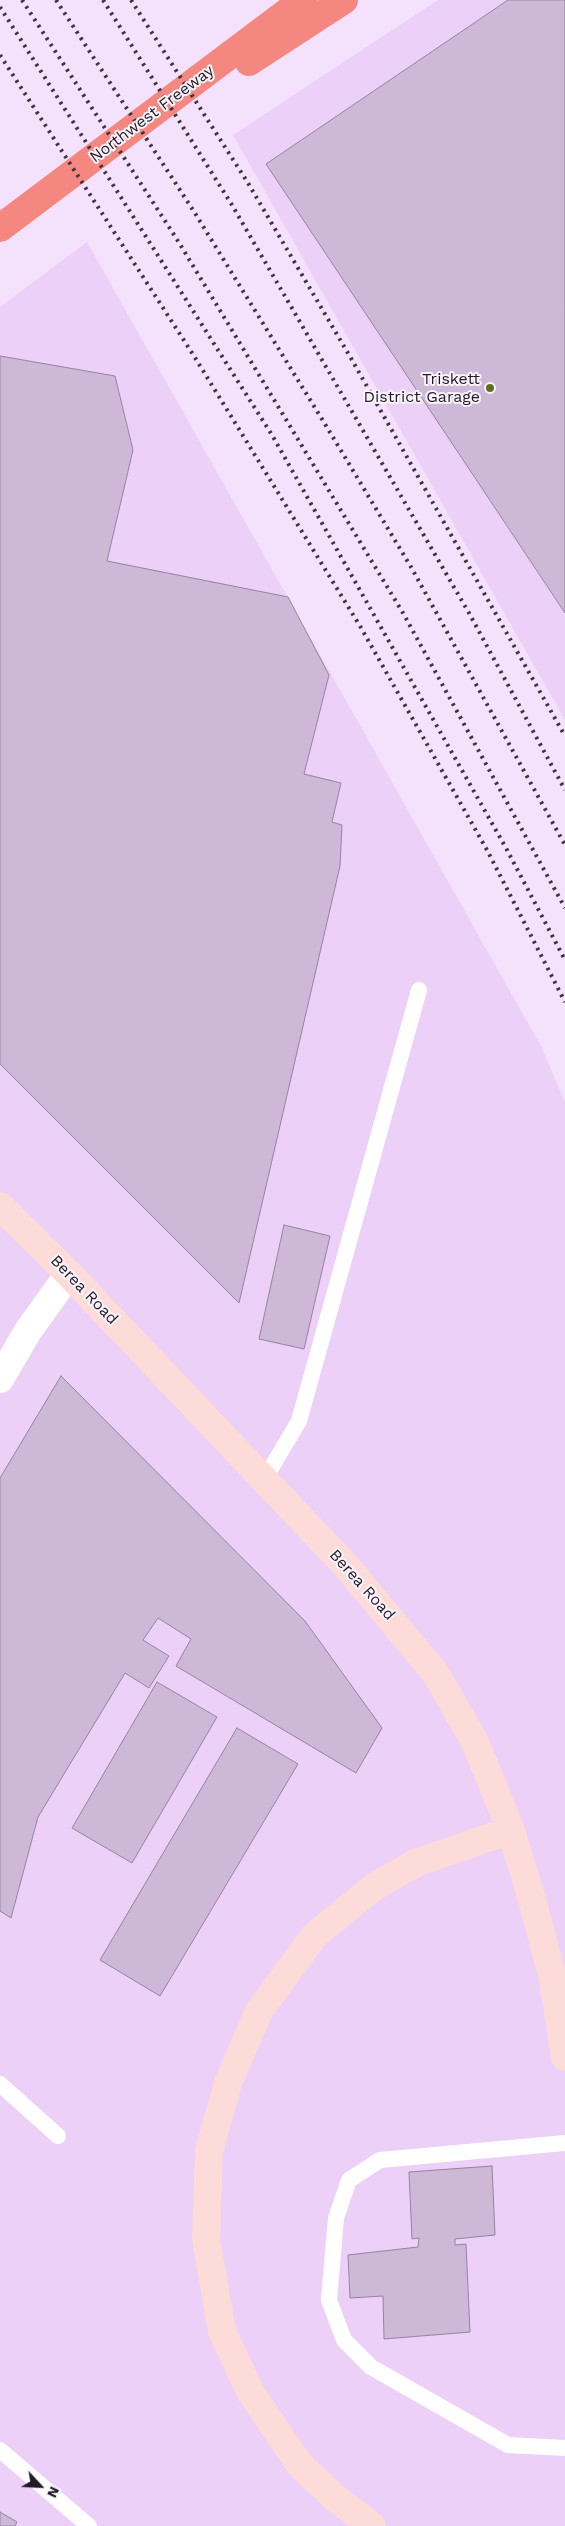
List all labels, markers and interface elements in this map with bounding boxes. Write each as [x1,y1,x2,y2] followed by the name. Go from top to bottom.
[86,61,218,167] street label: Northwest Freeway
[364,369,480,407] place label: Triskett District Garage
[484,382,496,394] marker: Triskett District Garage
[46,1251,122,1329] street label: Berea Road
[325,1546,399,1624] street label: Berea Road
[15,2461,65,2511] north arrow
[44,2484,63,2500] text: N

